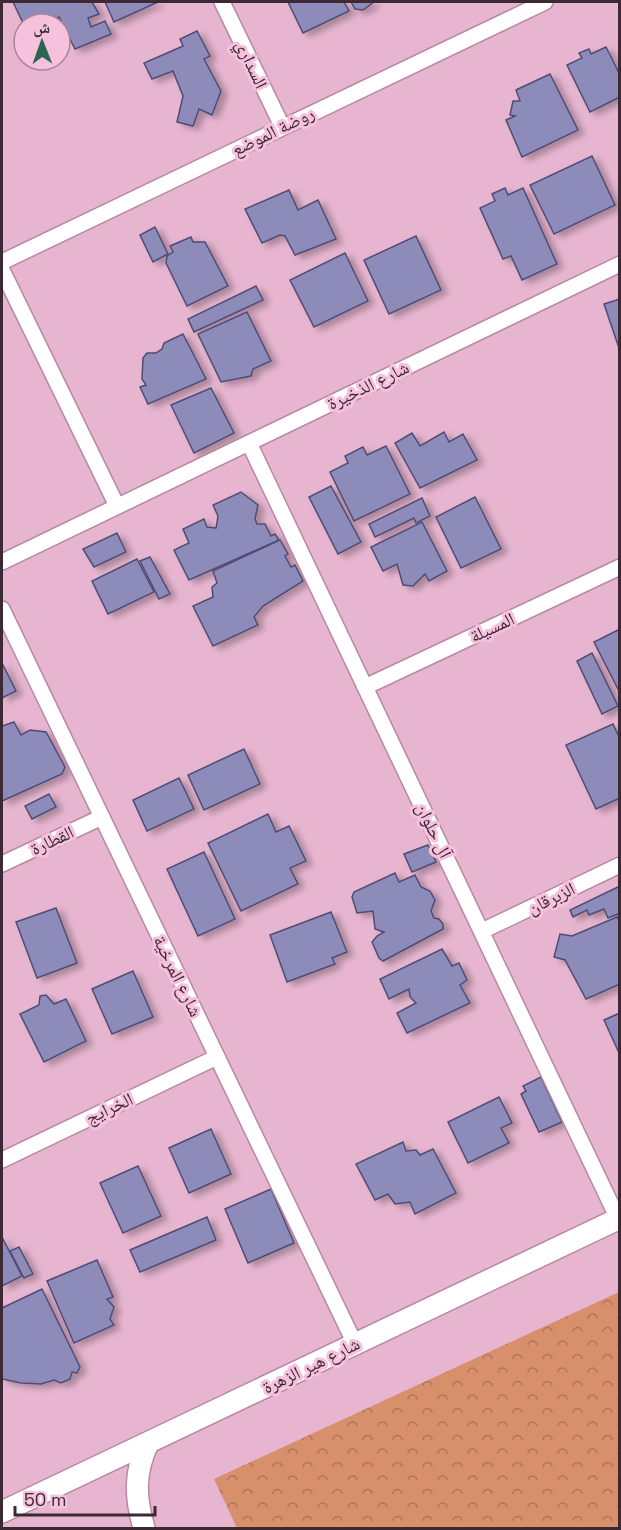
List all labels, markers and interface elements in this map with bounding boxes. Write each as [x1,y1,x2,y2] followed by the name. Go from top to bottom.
[12,12,72,72] north arrow
[33,17,50,38] text: ش
[228,36,273,93] street label: السداري
[228,101,319,162] street label: روضة الموضع
[323,355,413,415] street label: شارع الذخيرة
[466,607,518,647] street label: المسيلة
[411,799,457,862] street label: آل حلوان
[27,820,77,860] street label: القطارة
[523,877,579,919] street label: الزبرقان
[148,932,208,1020] street label: شارع المرخية
[82,1087,137,1130] street label: الخرايج
[259,1332,363,1398] street label: شارع هير الزهرة
[15,1479,154,1517] scale bar
[24,1488,66,1511] text: 50 m

